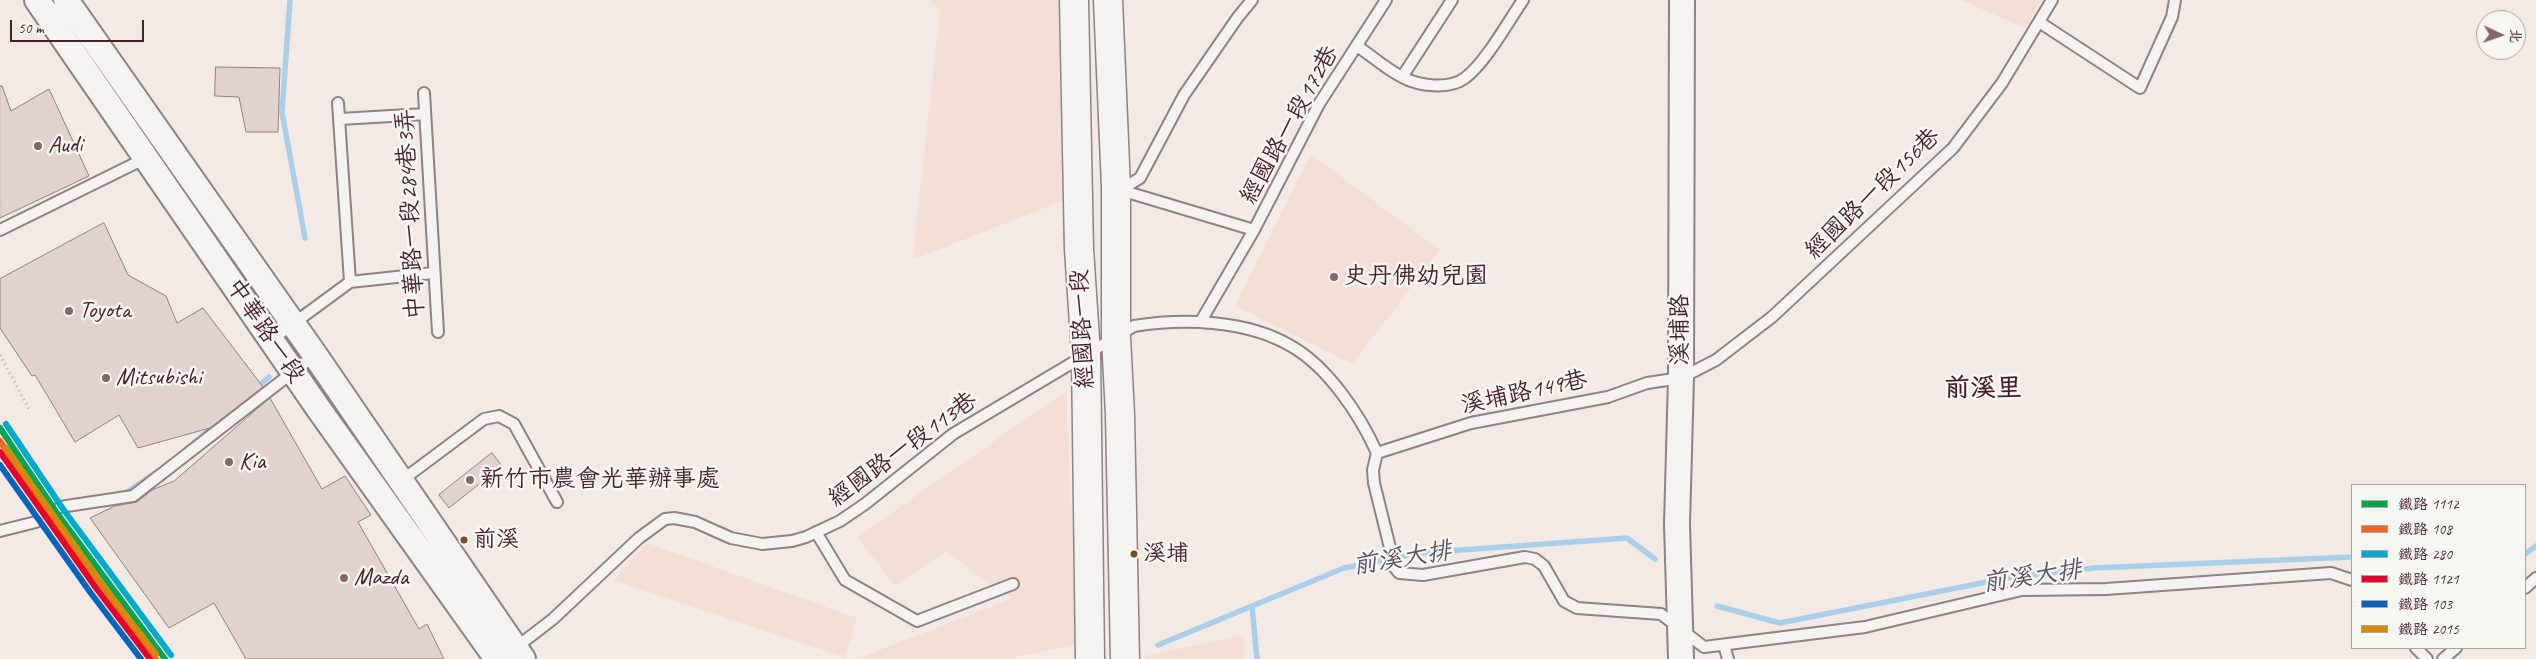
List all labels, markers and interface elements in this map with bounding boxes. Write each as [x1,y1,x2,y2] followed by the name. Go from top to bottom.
[12,10,146,42] scale bar
[2476,10,2526,60] north arrow
[18,19,44,38] text: 50 m
[2507,28,2524,43] text: 北
[1235,41,1345,209] street label: 經國路一段172巷
[391,108,431,320] street label: 中華路一段284巷3弄
[1800,122,1946,266] street label: 經國路一段156巷
[48,132,83,160] place label: Audi
[32,140,44,152] marker: Audi
[1344,263,1488,291] place label: 史丹佛幼兒園
[1065,268,1101,390] street label: 經國路一段
[1328,271,1340,283] marker: 史丹佛幼兒園
[220,273,310,389] street label: 中華路一段
[1667,294,1695,366] street label: 溪埔路
[79,297,131,325] place label: Toyota
[63,305,75,317] marker: Toyota
[116,364,202,392] place label: Mitsubishi
[1458,366,1590,420] street label: 溪埔路149巷
[100,372,112,384] marker: Mitsubishi
[1944,373,2022,405] district label: 前溪里
[823,387,983,513] street label: 經國路一段113巷
[239,448,265,476] place label: Kia
[223,456,235,468] marker: Kia
[480,466,720,494] place label: 新竹市農會光華辦事處
[464,474,476,486] marker: 新竹市農會光華辦事處
[2351,484,2526,649] legend
[2398,495,2459,514] text: 鐵路 1112
[2398,520,2452,539] text: 鐵路 108
[473,526,519,554] place label: 前溪
[459,535,469,545] marker: 前溪
[1350,536,1454,582] water label: 前溪大排
[1143,540,1189,568] place label: 溪埔
[2398,545,2452,564] text: 鐵路 280
[1129,549,1139,559] marker: 溪埔
[1980,555,2084,599] water label: 前溪大排
[354,564,408,592] place label: Mazda
[2398,570,2459,589] text: 鐵路 1121
[338,572,350,584] marker: Mazda
[2398,595,2452,614] text: 鐵路 103
[2398,620,2459,639] text: 鐵路 2015

